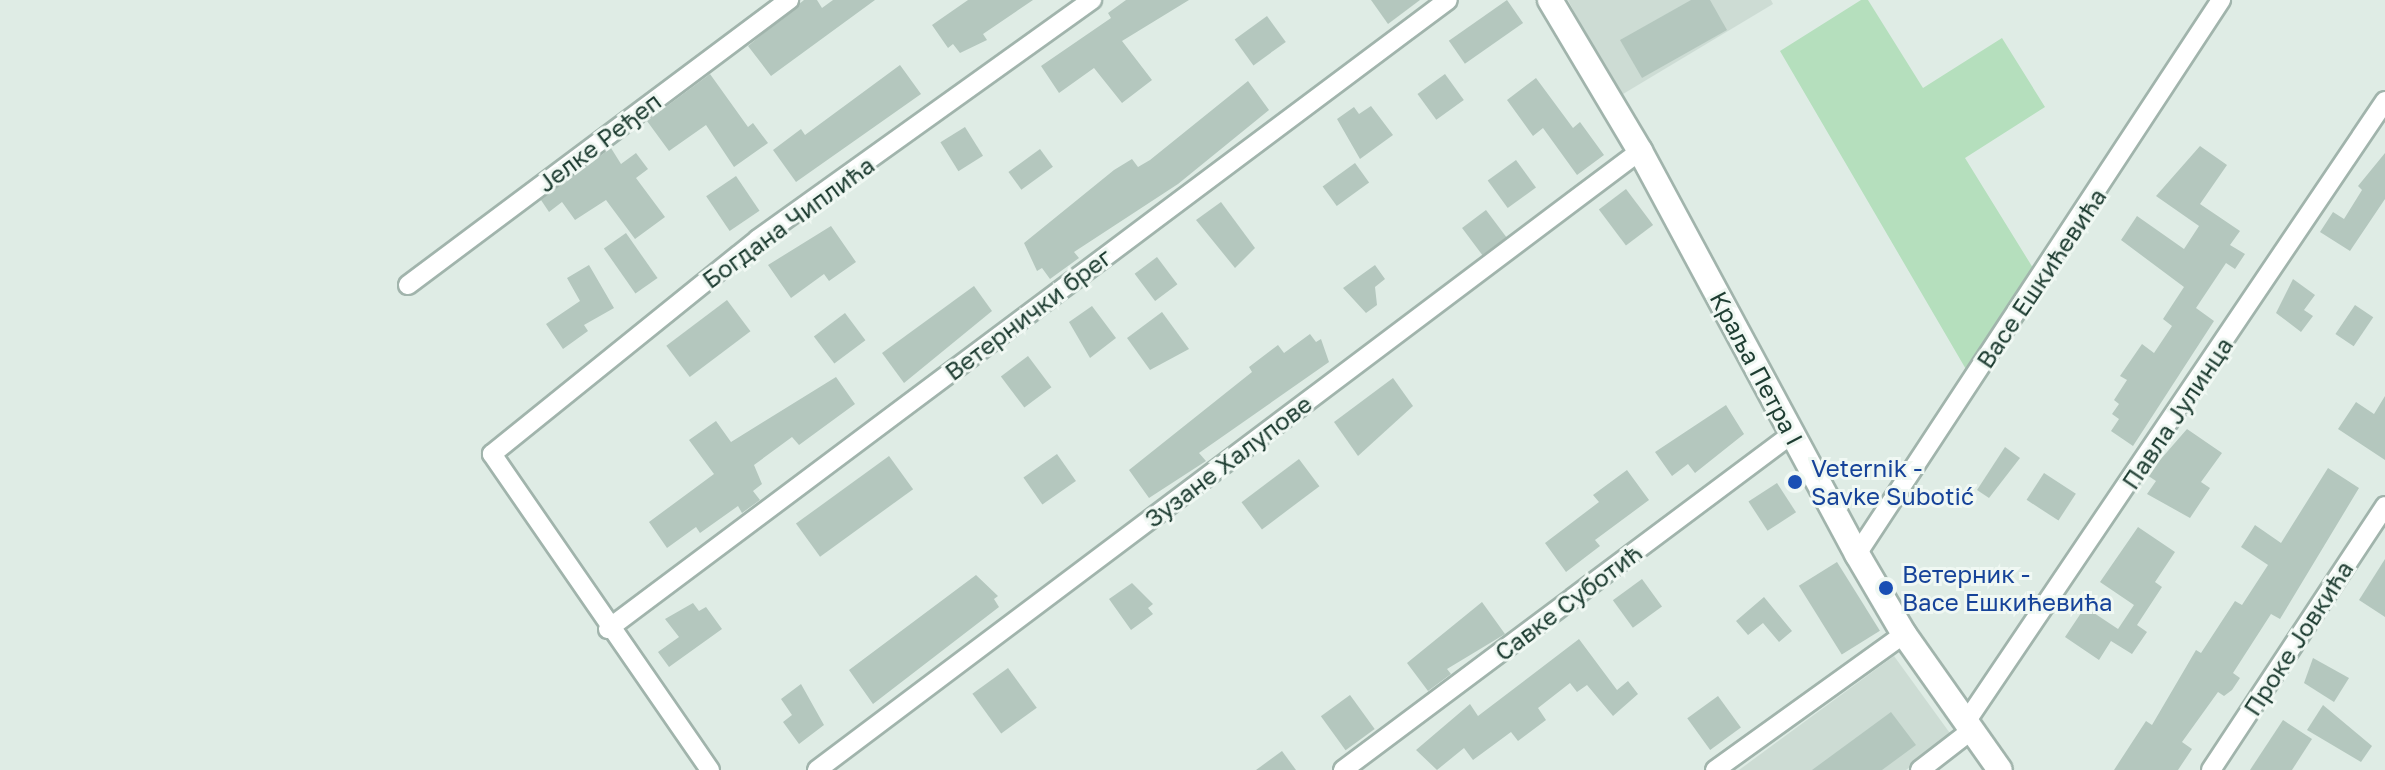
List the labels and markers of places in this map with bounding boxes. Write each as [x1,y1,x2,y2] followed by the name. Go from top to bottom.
[1811,454,1974,510] place label: Veternik - Savke Subotić
[1786,473,1804,491] marker: Veternik - Savke Subotić
[1902,560,2113,616] place label: Ветерник - Васе Ешкићевића
[1877,579,1895,597] marker: Ветерник - Васе Ешкићевића

